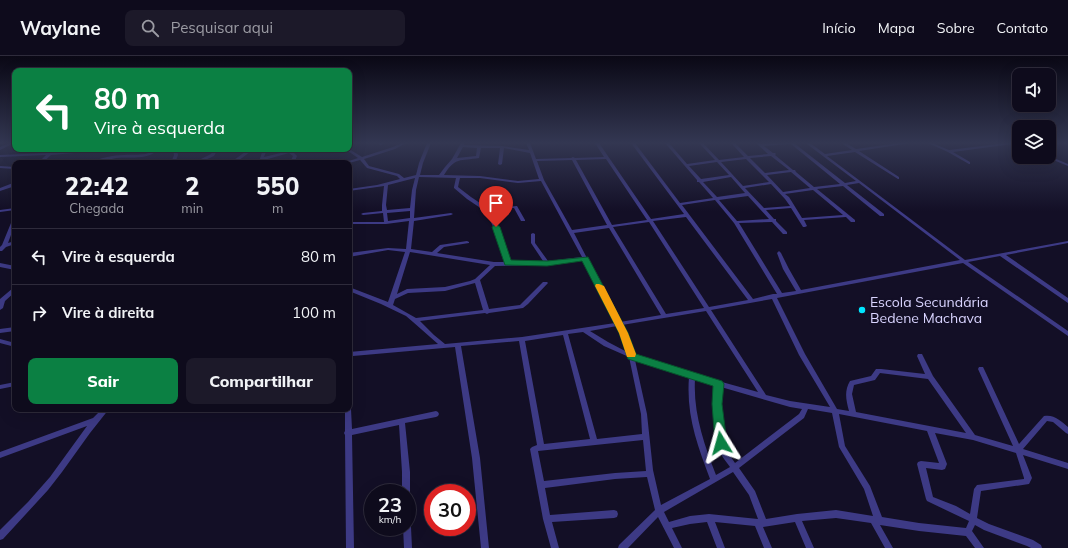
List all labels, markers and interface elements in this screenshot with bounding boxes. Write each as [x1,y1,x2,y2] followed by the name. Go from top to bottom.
[125,10,405,46] search box
[20,16,101,40] text: Waylane
[139,17,161,39] icon: search
[171,18,273,37] text: Pesquisar aqui
[822,19,856,37] text: Início
[878,19,915,37] text: Mapa
[937,19,975,37] text: Sobre
[997,19,1048,37] text: Contato
[1012,68,1056,164] map controls
[1012,68,1056,112] button: sound
[94,81,160,116] text: 80 m
[28,84,80,136] icon: left
[94,116,225,139] text: Vire à esquerda
[1012,120,1056,164] button: layers
[65,171,129,201] text: 22:42
[185,171,200,201] text: 2
[256,171,299,201] text: 550
[479,186,513,227] pin
[485,192,507,214] icon: arrive
[69,200,124,216] text: Chegada
[181,200,203,216] text: min
[272,200,283,216] text: m
[28,246,50,268] icon: left
[62,247,175,266] text: Vire à esquerda
[301,247,336,266] text: 80 m
[870,293,988,327] place label: Escola Secundária Bedene Machava
[28,302,50,324] icon: right
[62,303,154,322] text: Vire à direita
[292,303,336,322] text: 100 m
[857,305,867,315] marker: Escola Secundária Bedene Machava
[28,358,178,404] button: Sair
[186,358,336,404] button: Compartilhar
[700,422,742,464] position arrow
[424,484,476,536] speed limit sign: 30
[378,492,402,517] text: 23
[379,513,401,526] text: km/h

